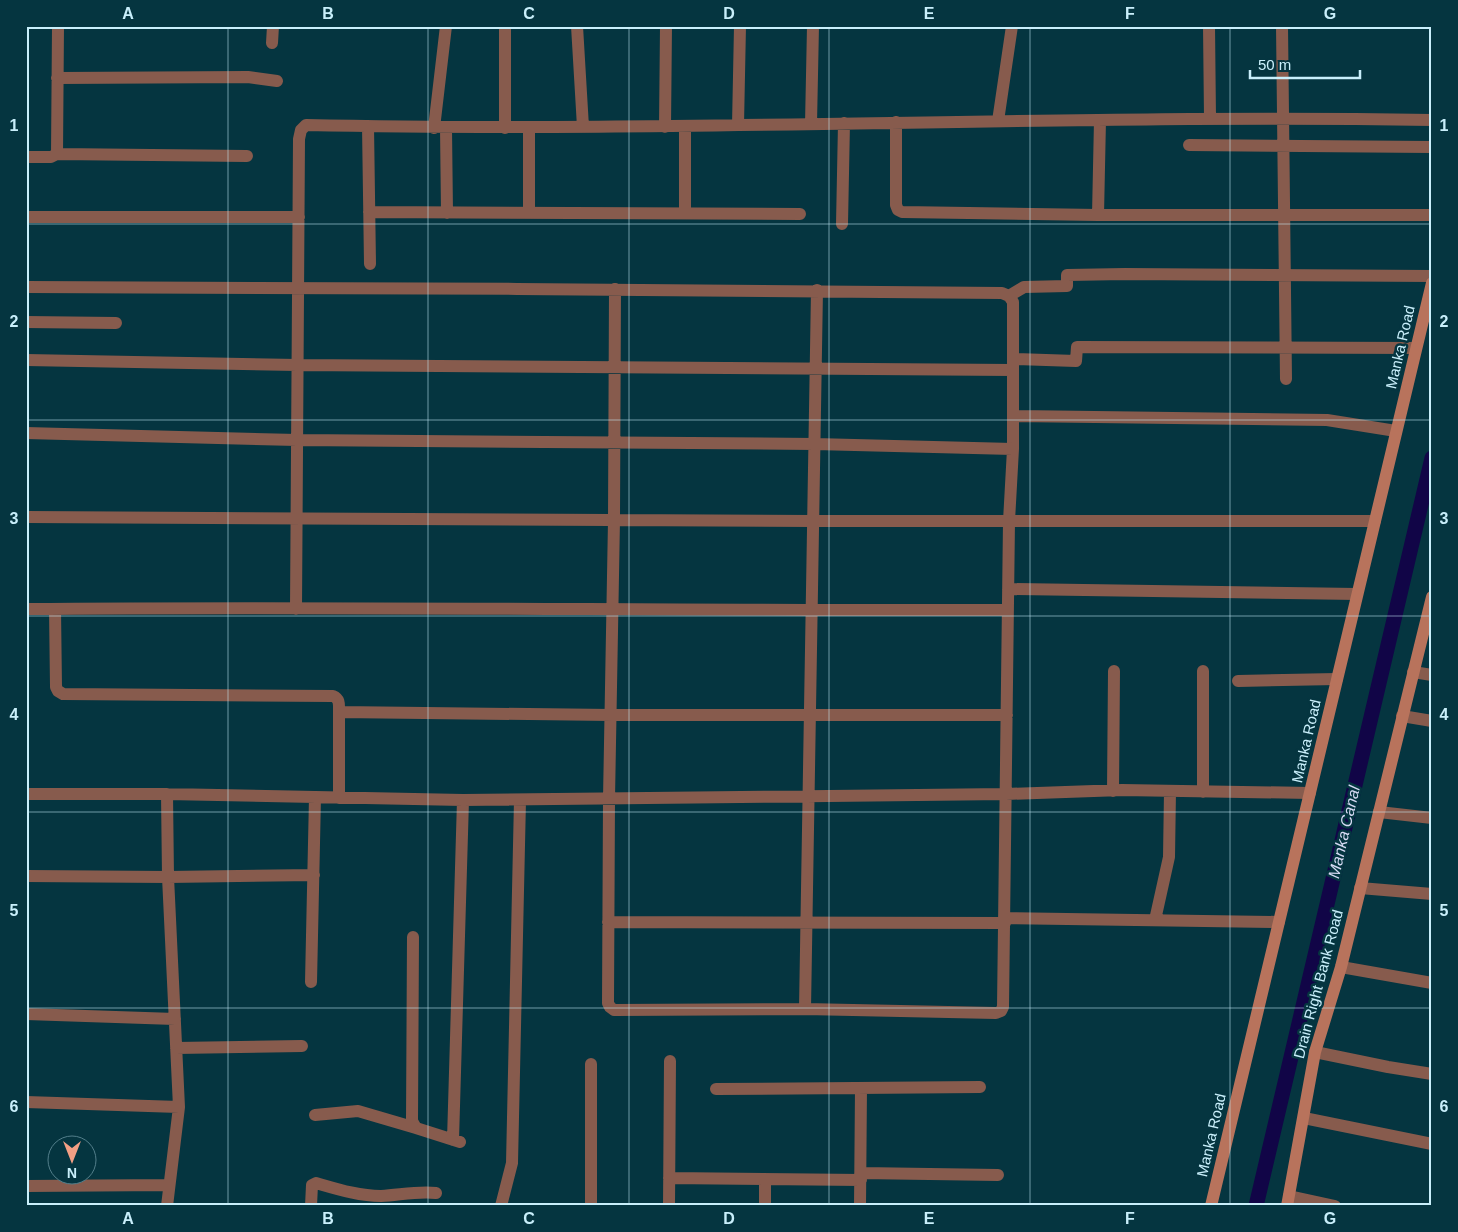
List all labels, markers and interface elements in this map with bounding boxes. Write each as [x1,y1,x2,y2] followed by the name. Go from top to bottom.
[122,5,134,22] text: A
[322,5,334,22] text: B
[523,5,535,22] text: C
[723,5,735,22] text: D
[924,5,935,22] text: E
[1125,5,1135,22] text: F
[1324,5,1336,22] text: G
[1250,48,1360,80] scale bar
[1258,56,1291,73] text: 50 m
[10,117,19,134] text: 1
[1440,117,1449,134] text: 1
[1382,304,1418,390] street label: Manka Road
[10,313,19,330] text: 2
[1440,313,1449,330] text: 2
[10,510,19,527] text: 3
[1440,510,1449,527] text: 3
[1288,698,1324,784] street label: Manka Road
[10,706,19,723] text: 4
[1440,706,1449,723] text: 4
[1325,784,1363,880] water label: Manka Canal
[10,902,19,919] text: 5
[1440,902,1449,919] text: 5
[1290,908,1346,1060] street label: Drain Right Bank Road
[1193,1092,1229,1178] street label: Manka Road
[10,1098,19,1115] text: 6
[1440,1098,1449,1115] text: 6
[48,1134,98,1184] north arrow
[67,1165,77,1181] text: N
[122,1210,134,1227] text: A
[322,1210,334,1227] text: B
[523,1210,535,1227] text: C
[723,1210,735,1227] text: D
[924,1210,935,1227] text: E
[1125,1210,1135,1227] text: F
[1324,1210,1336,1227] text: G

